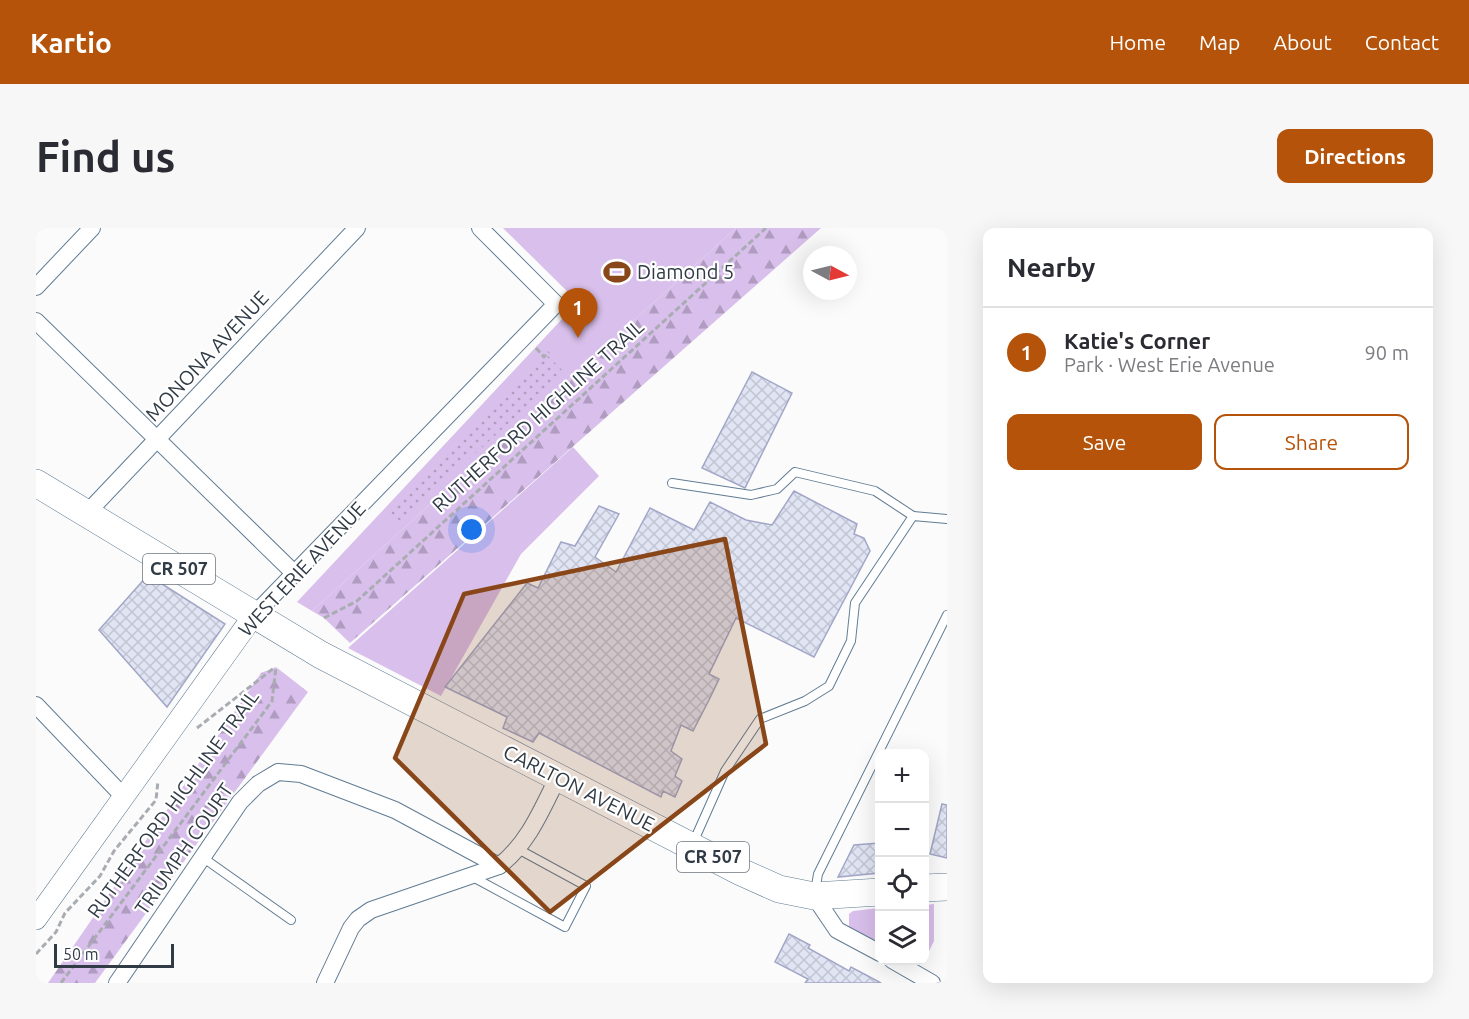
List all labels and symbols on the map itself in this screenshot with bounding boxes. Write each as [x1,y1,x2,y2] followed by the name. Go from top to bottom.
[803,246,857,300] north arrow
[602,257,632,287] sports icon: Diamond 5
[637,260,734,283] place label: Diamond 5
[140,286,273,426] street label: MONONA AVENUE
[558,288,598,338] pin: 1
[427,315,648,517] street label: RUTHERFORD HIGHLINE TRAIL
[233,497,370,641] street label: WEST ERIE AVENUE
[457,515,486,544] your location
[143,554,215,584] road number: CR 507
[82,685,263,922] street label: RUTHERFORD HIGHLINE TRAIL
[500,739,659,836] street label: CARLTON AVENUE
[130,779,237,919] street label: TRIUMPH COURT
[677,842,749,872] road number: CR 507
[54,941,174,968] scale bar

